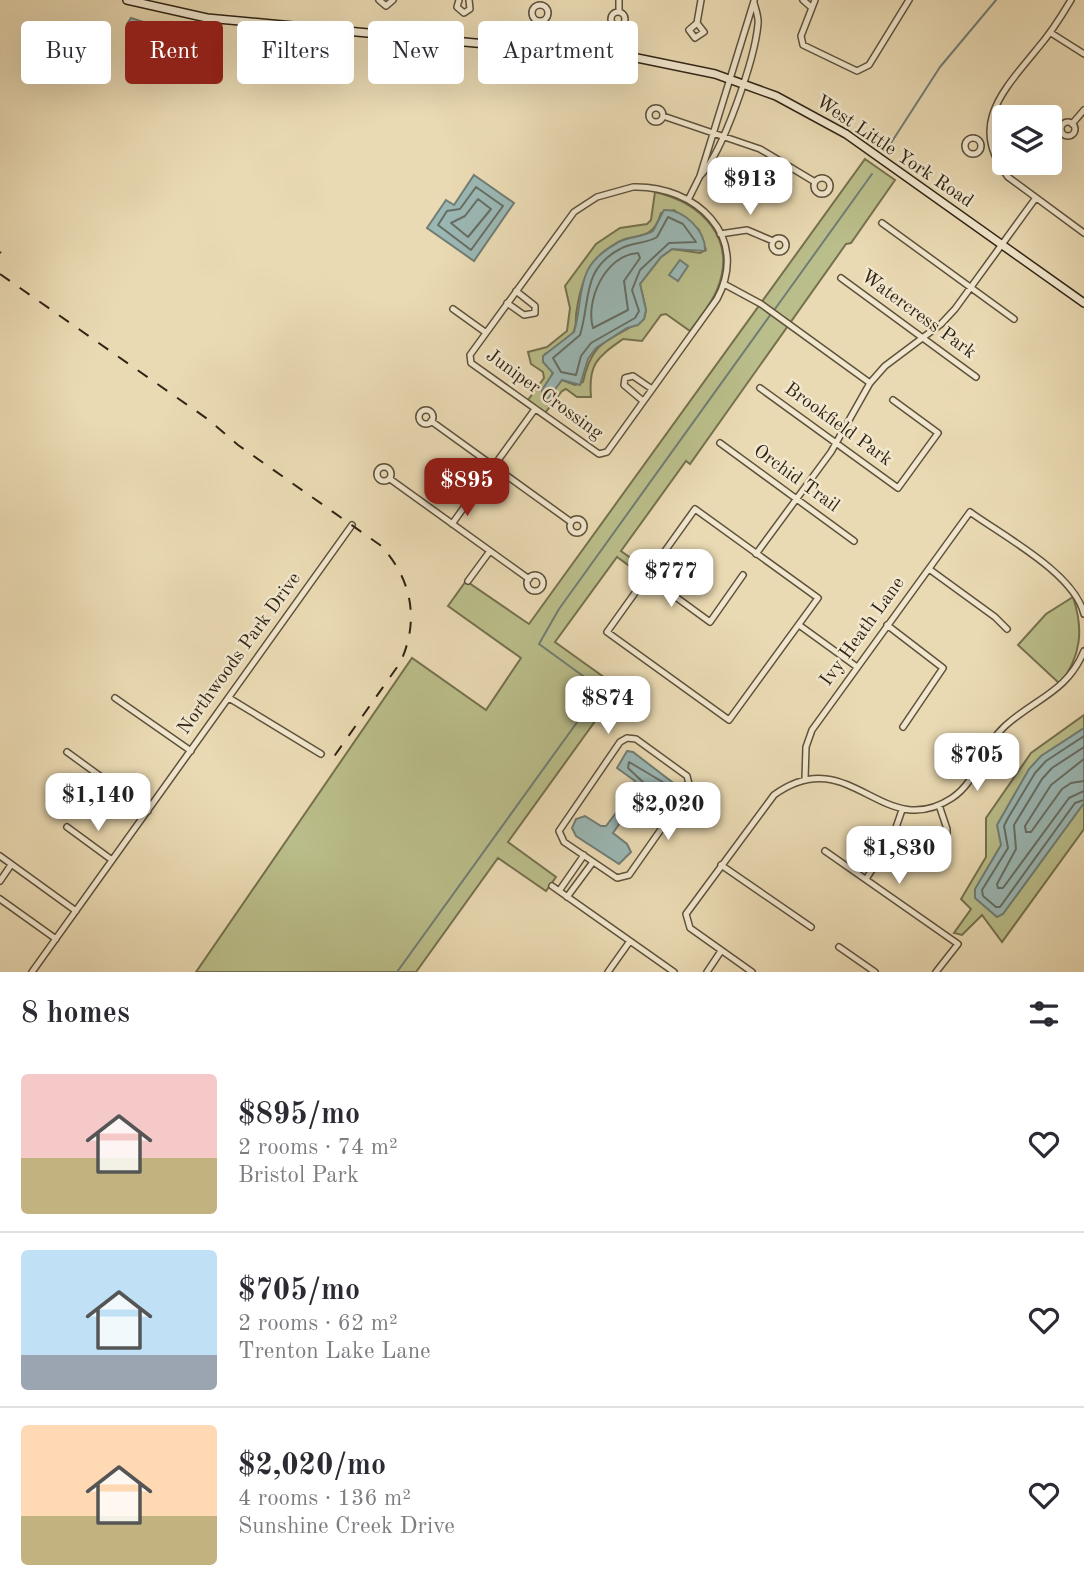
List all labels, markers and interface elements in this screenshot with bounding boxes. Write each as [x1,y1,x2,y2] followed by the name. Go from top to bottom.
[21,21,111,84] chip: Buy
[125,21,223,84] chip: Rent
[237,21,354,84] chip: Filters
[368,21,464,84] chip: New
[478,21,638,84] chip: Apartment
[812,92,976,212] street label: West Little York Road
[992,105,1062,175] map controls
[992,105,1062,175] button: layers
[709,158,791,217] pin: $913
[723,168,777,191] text: $913
[857,267,979,363] street label: Watercress Park
[482,346,607,444] street label: Juniper Crossing
[781,380,895,470] street label: Brookfield Park
[750,442,842,516] street label: Orchid Trail
[426,458,508,518] pin: $895
[440,469,494,492] text: $895
[630,550,712,609] pin: $777
[644,560,698,583] text: $777
[175,569,305,739] street label: Northwoods Park Drive
[817,574,909,690] street label: Ivy Heath Lane
[567,676,649,736] pin: $874
[581,687,635,710] text: $874
[936,734,1018,793] pin: $705
[950,744,1004,767] text: $705
[41,774,155,833] pin: $1,140
[611,782,725,842] pin: $2,020
[61,784,135,807] text: $1,140
[631,793,705,816] text: $2,020
[842,826,956,886] pin: $1,830
[862,837,936,860] text: $1,830
[1025,995,1063,1033] icon: filters
[21,999,130,1029] text: 8 homes
[238,1100,360,1130] text: $895/mo
[77,1102,161,1186] icon: home
[1025,1125,1063,1163] icon: heart
[238,1136,398,1159] text: 2 rooms · 74 m²
[238,1164,359,1187] text: Bristol Park
[238,1276,360,1306] text: $705/mo
[77,1278,161,1362] icon: home
[1025,1301,1063,1339] icon: heart
[238,1312,398,1335] text: 2 rooms · 62 m²
[238,1340,431,1363] text: Trenton Lake Lane
[238,1451,386,1481] text: $2,020/mo
[77,1453,161,1537] icon: home
[1025,1476,1063,1514] icon: heart
[238,1487,411,1510] text: 4 rooms · 136 m²
[238,1515,455,1538] text: Sunshine Creek Drive

